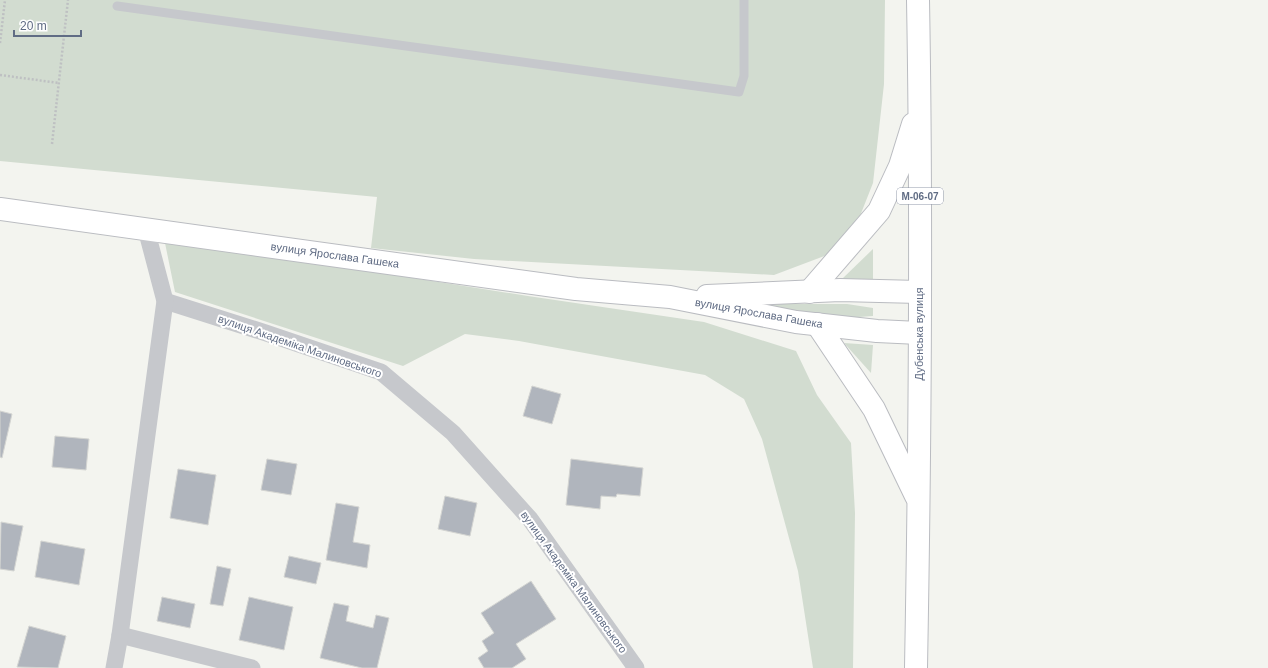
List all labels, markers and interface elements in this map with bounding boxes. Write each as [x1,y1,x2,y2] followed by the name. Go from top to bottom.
[14,12,81,38] scale bar
[20,19,47,33] text: 20 m
[897,188,943,204] road number: М-06-07
[270,240,401,270] street label: вулиця Ярослава Гашека
[913,288,925,380] street label: Дубенська вулиця
[694,296,825,330] street label: вулиця Ярослава Гашека
[217,312,383,380] street label: вулиця Академіка Малиновського
[519,509,629,655] street label: вулиця Академіка Малиновського

